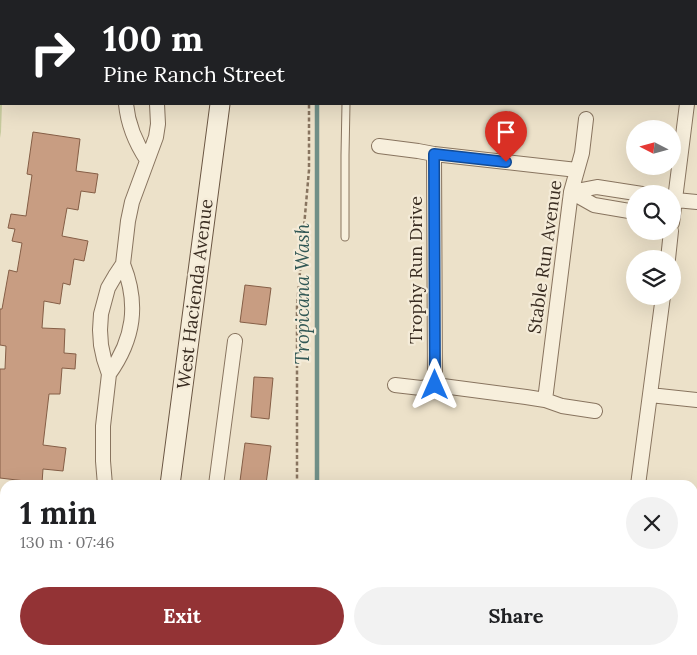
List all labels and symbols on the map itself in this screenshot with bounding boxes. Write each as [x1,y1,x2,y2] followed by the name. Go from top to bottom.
[485,111,527,162] pin
[626,120,681,175] north arrow
[522,178,567,335] street label: Stable Run Avenue
[404,196,427,344] street label: Trophy Run Drive
[171,197,218,390] street label: West Hacienda Avenue
[290,223,314,365] water label: Tropicana Wash
[408,358,460,410] position arrow

